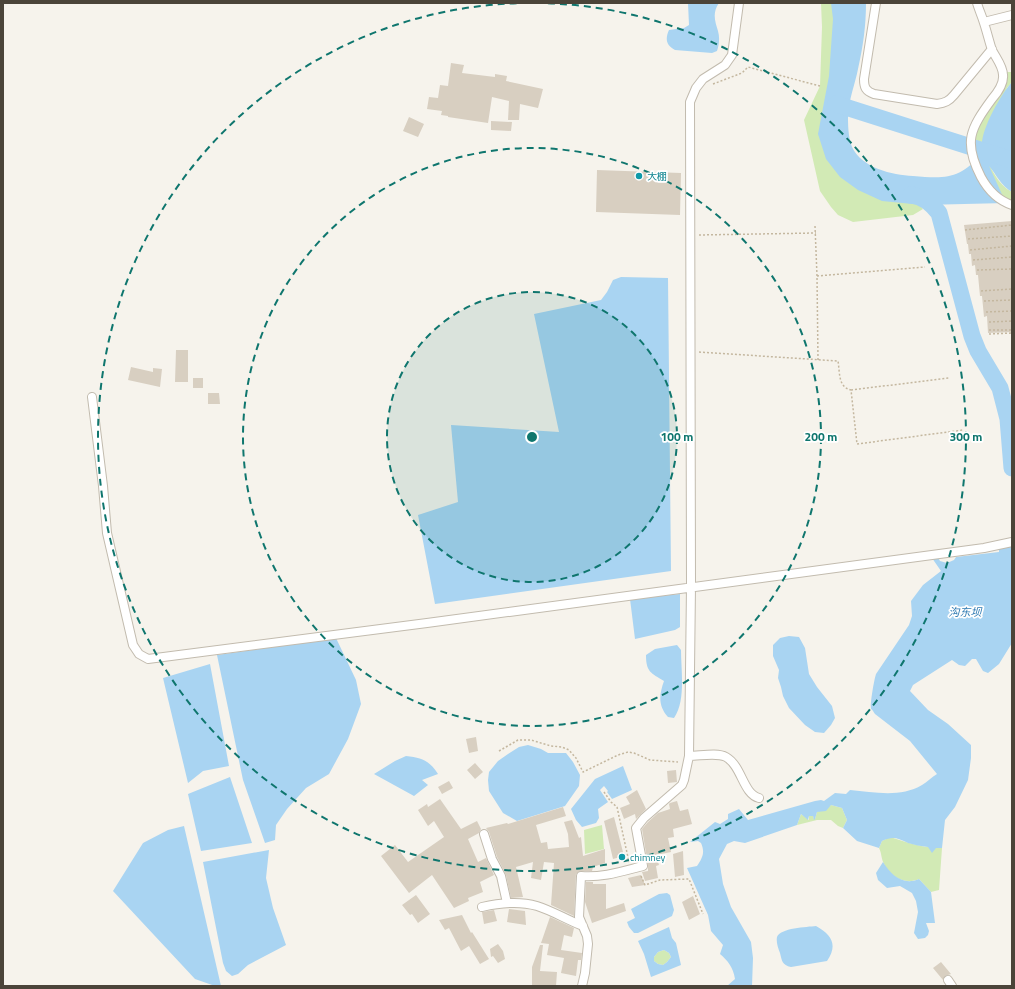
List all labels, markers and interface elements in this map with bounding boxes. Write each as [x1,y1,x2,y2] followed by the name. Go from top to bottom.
[647,169,667,184] place label: 大棚
[634,171,644,181] marker: 大棚
[661,427,693,446] text: 100 m
[805,427,837,446] text: 200 m
[950,427,982,446] text: 300 m
[525,430,539,444] centre of rings
[949,604,983,620] water label: 沟东坝
[630,850,666,865] place label: chimney
[617,852,627,862] marker: chimney

